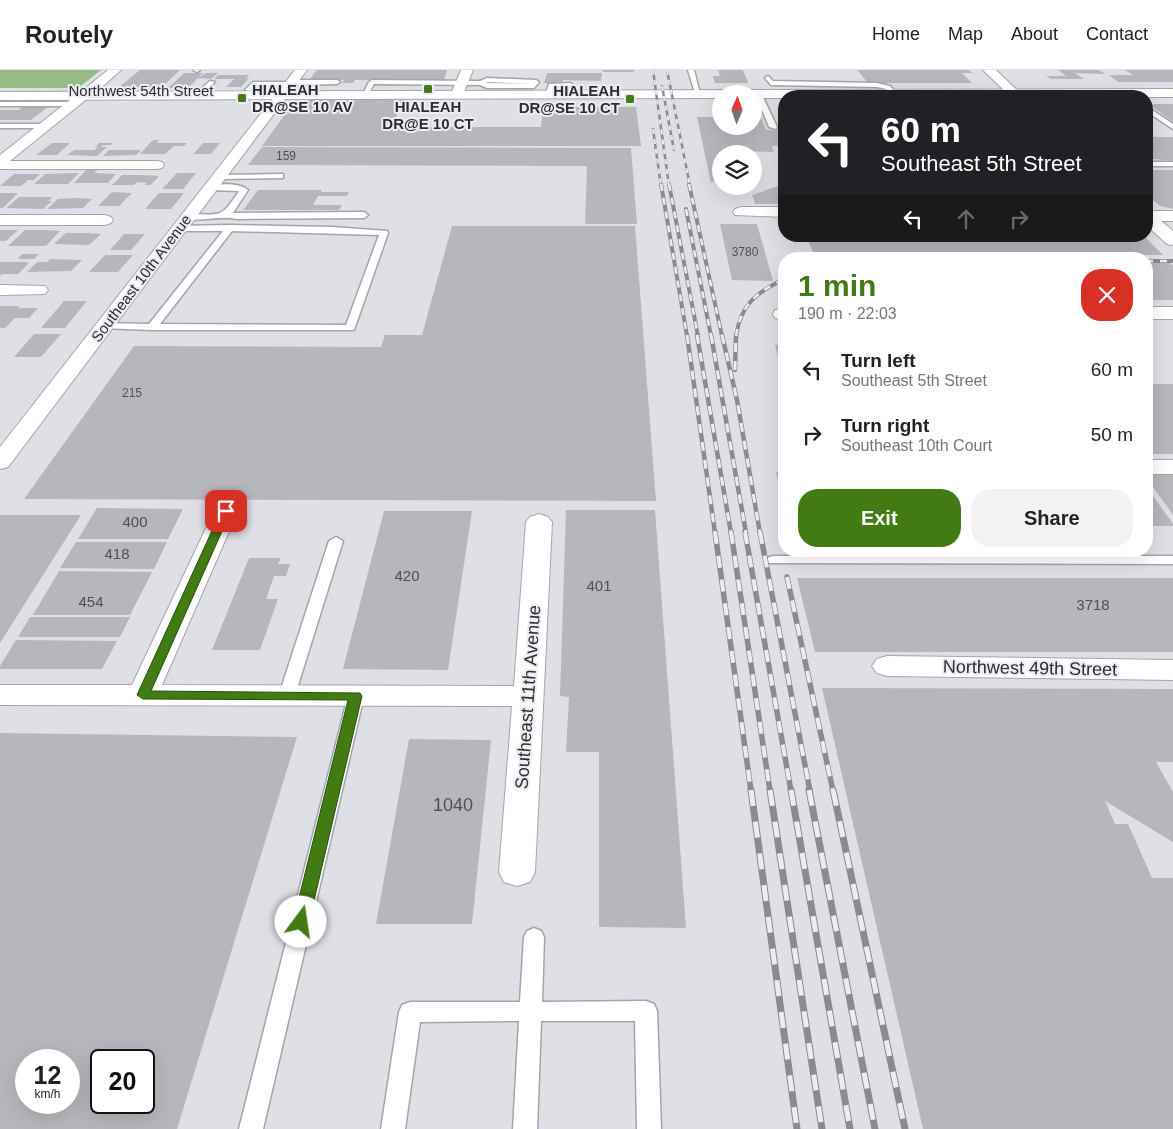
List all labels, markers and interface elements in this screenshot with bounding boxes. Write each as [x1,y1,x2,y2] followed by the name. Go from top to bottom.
[25,21,113,48] text: Routely
[872,24,920,44] text: Home
[948,24,983,44] text: Map
[1011,24,1058,44] text: About
[1086,24,1148,44] text: Contact
[252,81,353,115] place label: HIALEAH DR@SE 10 AV
[68,82,214,99] street label: Northwest 54th Street
[519,82,620,116] place label: HIALEAH DR@SE 10 CT
[422,83,434,95] marker: HIALEAH DR@E 10 CT
[712,85,762,135] north arrow
[712,85,762,195] map controls
[236,92,248,104] marker: HIALEAH DR@SE 10 AV
[624,93,636,105] marker: HIALEAH DR@SE 10 CT
[382,98,474,132] place label: HIALEAH DR@E 10 CT
[798,110,863,175] icon: left
[881,110,961,149] text: 60 m
[712,145,762,195] button: layers
[276,149,296,163] house number: 159
[881,151,1082,176] text: Southeast 5th Street
[899,205,927,233] icon: left
[952,205,980,233] icon: ahead
[1005,205,1033,233] icon: right
[88,211,194,345] street label: Southeast 10th Avenue
[732,245,759,259] house number: 3780
[798,269,876,302] text: 1 min
[1081,269,1133,321] button: close
[798,305,897,322] text: 190 m · 22:03
[841,350,916,371] text: Turn left
[798,356,826,384] icon: left
[1091,359,1133,380] text: 60 m
[841,372,987,389] text: Southeast 5th Street
[122,386,142,400] house number: 215
[841,415,929,436] text: Turn right
[798,421,826,449] icon: right
[1091,424,1133,445] text: 50 m
[841,437,992,454] text: Southeast 10th Court
[798,489,961,547] button: Exit
[971,489,1133,547] button: Share
[205,490,247,532] pin
[212,497,240,525] icon: arrive
[122,513,148,530] house number: 400
[104,545,130,562] house number: 418
[394,567,420,584] house number: 420
[586,577,612,594] house number: 401
[78,593,104,610] house number: 454
[1076,596,1110,613] house number: 3718
[512,604,544,790] street label: Southeast 11th Avenue
[943,656,1117,680] street label: Northwest 49th Street
[433,795,473,815] house number: 1040
[274,895,326,947] position arrow
[90,1049,155,1114] speed limit sign: 20
[34,1061,61,1089] text: 12
[34,1087,61,1101] text: km/h

